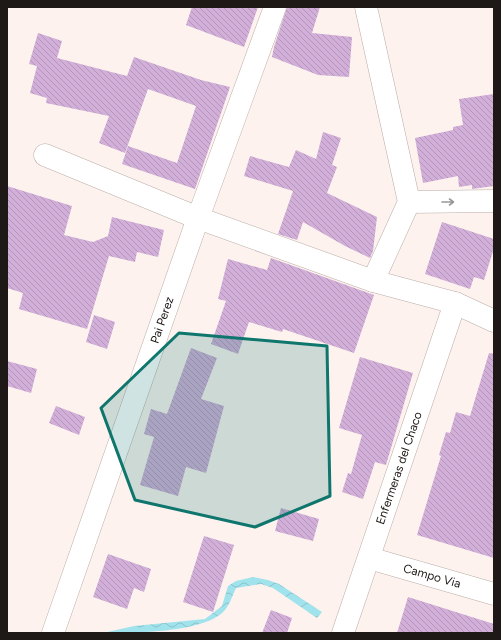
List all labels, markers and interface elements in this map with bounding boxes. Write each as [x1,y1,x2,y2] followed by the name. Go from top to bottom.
[441,198,454,206] one-way arrow
[147,295,177,345] street label: Pai Perez
[373,410,425,526] street label: Enfermeras del Chaco
[402,561,462,591] street label: Campo Via

